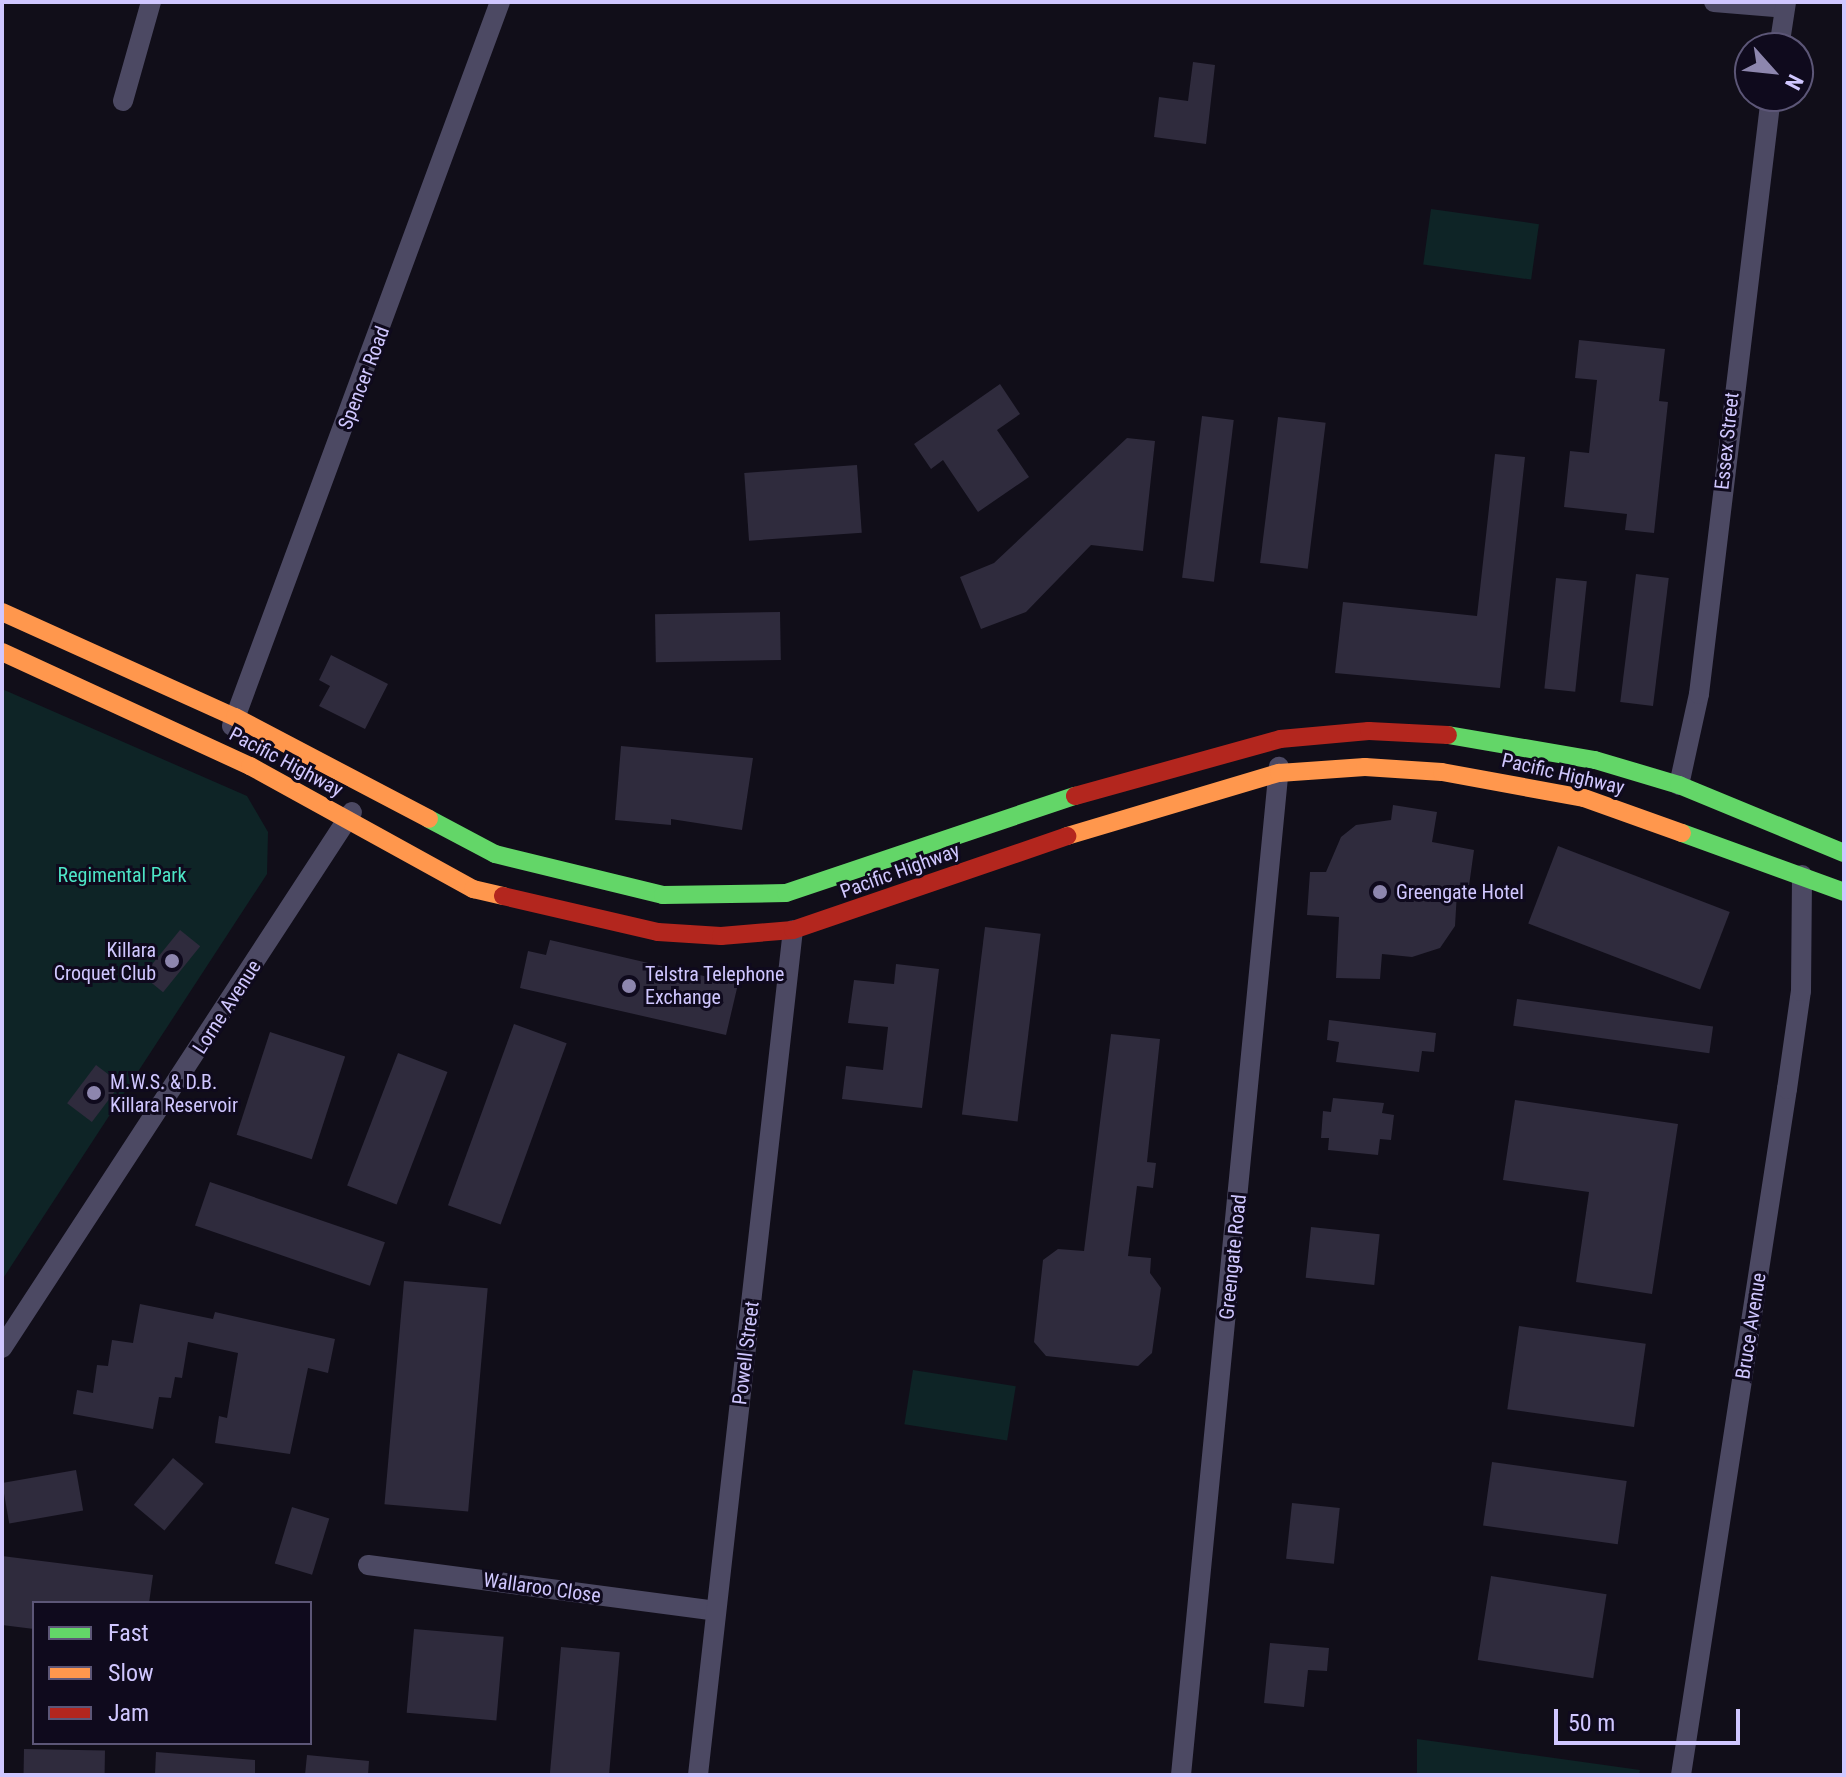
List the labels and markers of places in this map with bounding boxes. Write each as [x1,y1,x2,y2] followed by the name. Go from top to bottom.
[1396,880,1524,904] place label: Greengate Hotel
[1371,883,1389,901] marker: Greengate Hotel
[54,938,156,985] place label: Killara Croquet Club
[163,952,181,970] marker: Killara Croquet Club
[645,962,785,1009] place label: Telstra Telephone Exchange
[620,977,638,995] marker: Telstra Telephone Exchange
[110,1070,238,1117] place label: M.W.S. & D.B. Killara Reservoir
[85,1084,103,1102] marker: M.W.S. & D.B. Killara Reservoir

